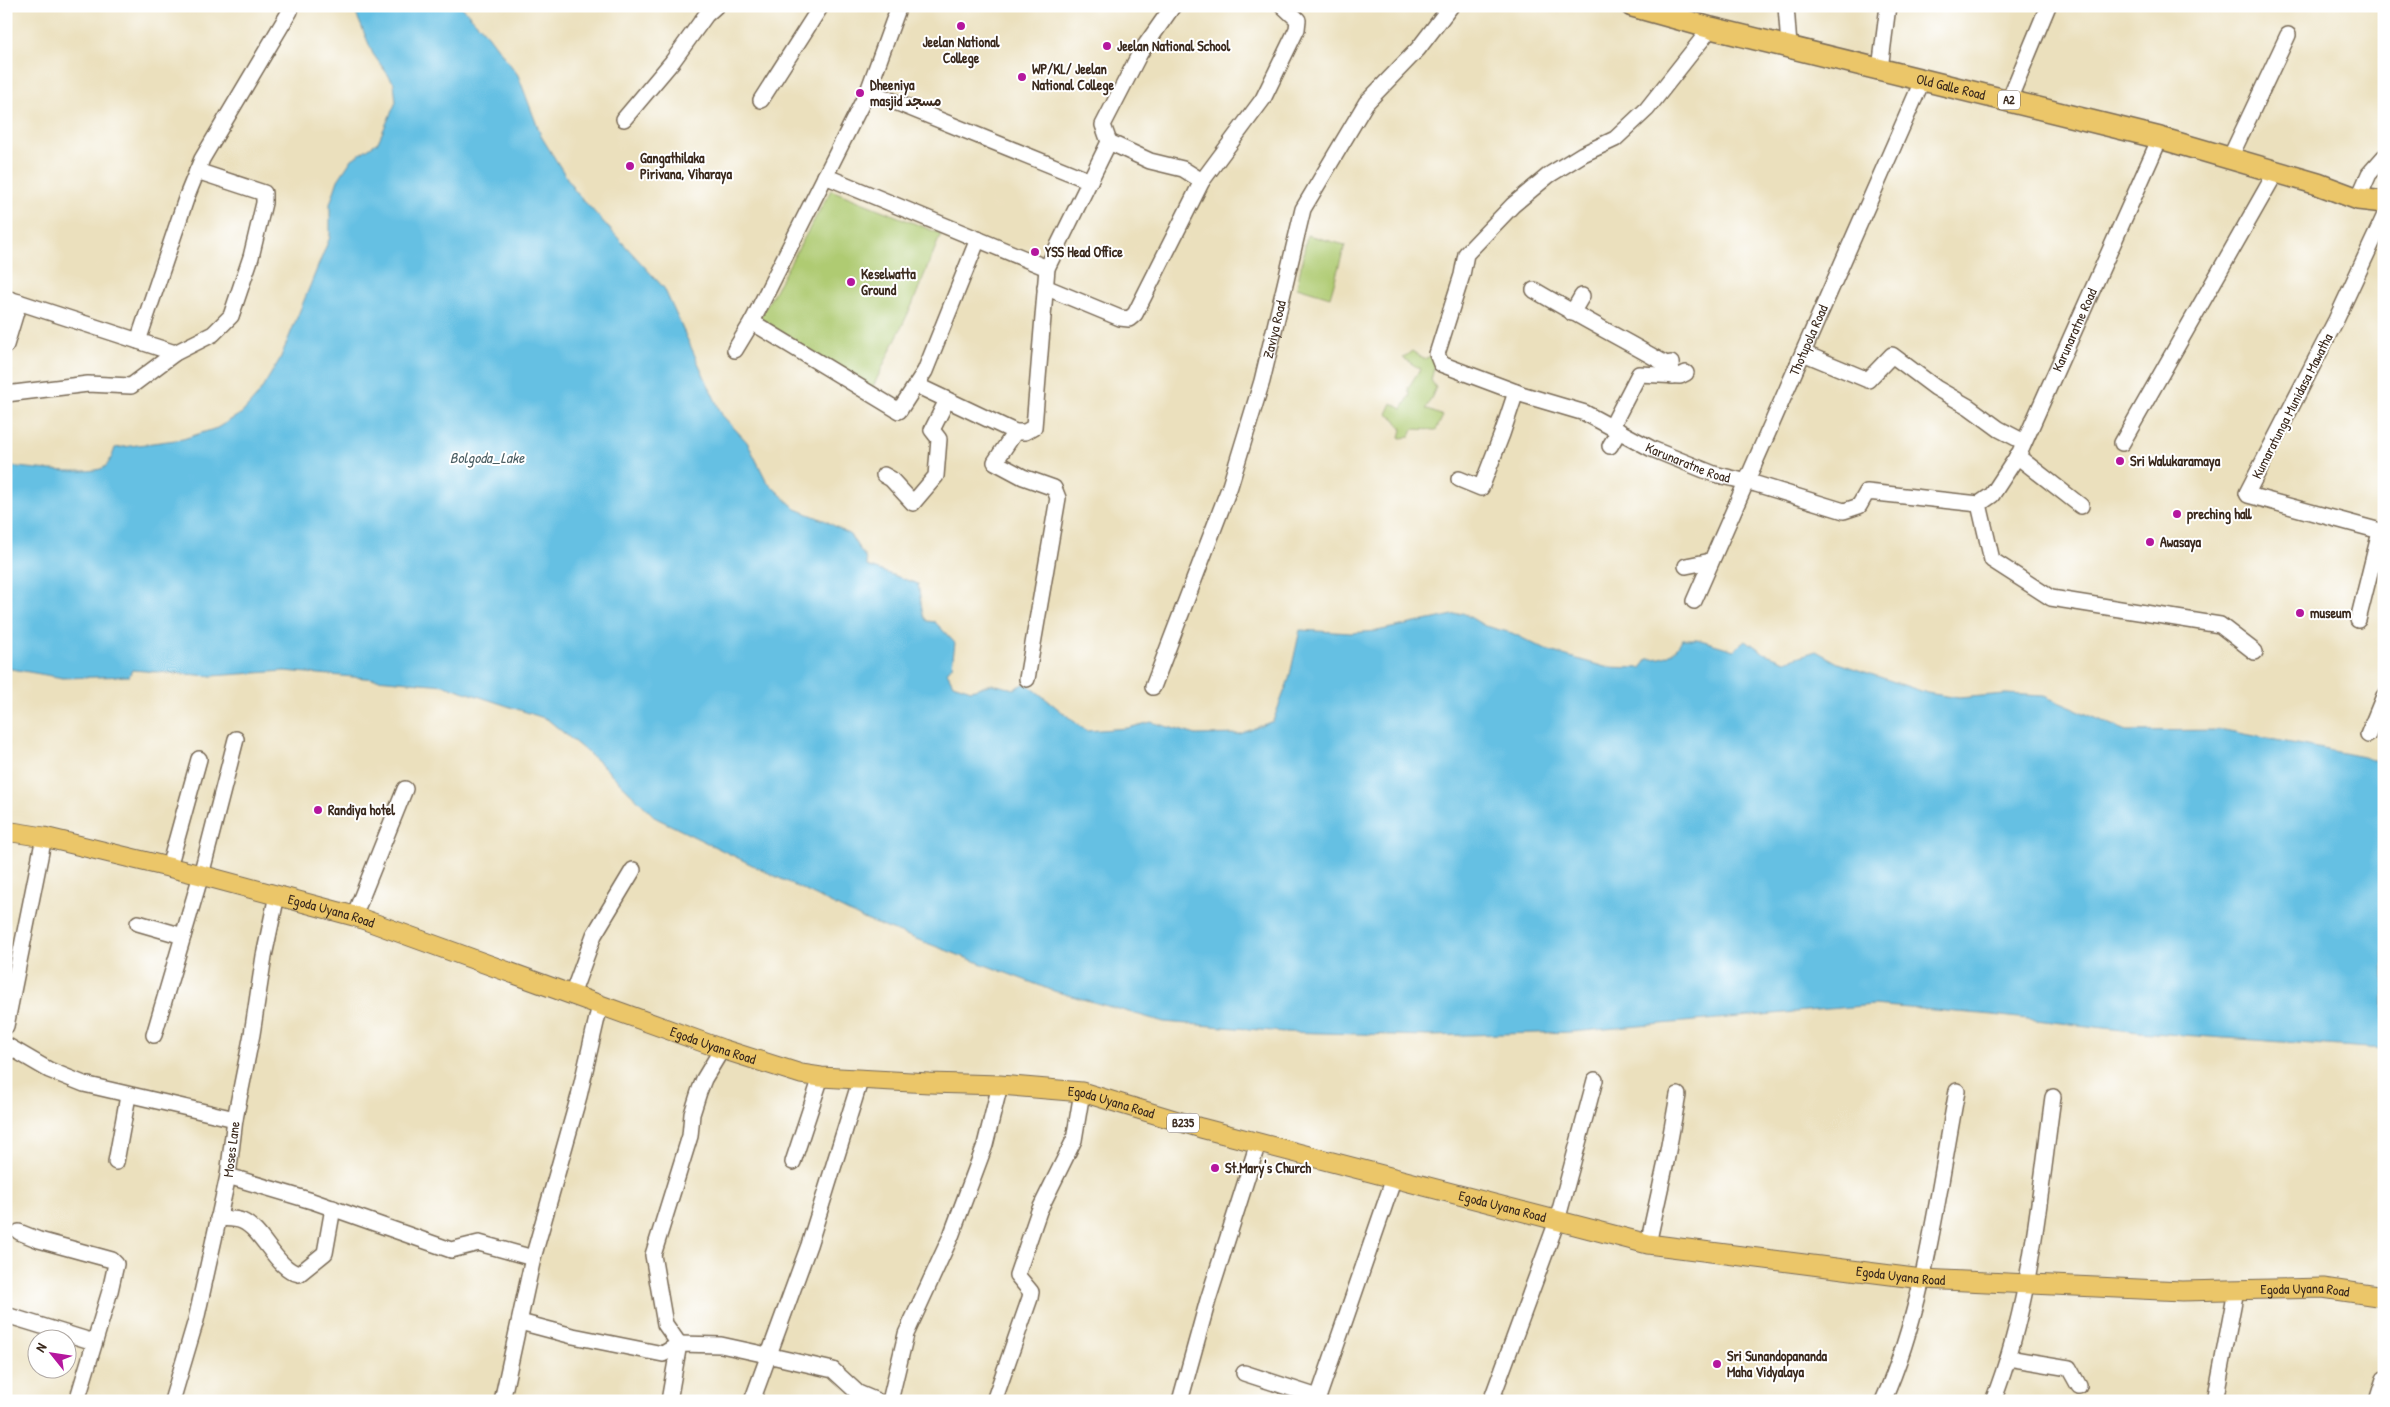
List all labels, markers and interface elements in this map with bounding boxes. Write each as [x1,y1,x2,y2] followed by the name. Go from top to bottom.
[955,20,967,32] marker: Jeelan National College
[922,32,1000,69] place label: Jeelan National College
[1117,36,1230,55] place label: Jeelan National School
[1101,40,1113,52] marker: Jeelan National School
[1032,59,1114,96] place label: WP/KL/ Jeelan National College
[1915,69,1988,104] street label: Old Galle Road
[1016,71,1028,83] marker: WP/KL/ Jeelan National College
[870,75,941,111] place label: Dheeniya masjid مسجد
[854,87,866,99] marker: Dheeniya masjid مسجد
[1998,90,2020,110] road number: A2
[640,148,733,185] place label: Gangathilaka Pirivana, Viharaya
[624,160,636,172] marker: Gangathilaka Pirivana, Viharaya
[1045,242,1123,261] place label: YSS Head Office
[1029,246,1041,258] marker: YSS Head Office
[861,264,916,299] place label: Keselwatta Ground
[845,276,857,288] marker: Keselwatta Ground
[2047,284,2101,374] street label: Karunaratne Road
[1258,298,1290,360] street label: Zaviya Road
[1784,301,1832,378] street label: Thotupola Road
[2247,329,2338,482] street label: Kumaratunga Munidasa Mawatha
[1642,437,1733,487] street label: Karunaratne Road
[450,447,525,468] water label: Bolgoda_Lake
[2130,451,2221,472] place label: Sri Walukaramaya
[2114,455,2126,467] marker: Sri Walukaramaya
[2187,504,2253,525] place label: preching hall
[2171,508,2183,520] marker: preching hall
[2160,532,2202,553] place label: Awasaya
[2144,536,2156,548] marker: Awasaya
[2310,603,2352,622] place label: museum
[2294,607,2306,619] marker: museum
[328,800,395,821] place label: Randiya hotel
[312,804,324,816] marker: Randiya hotel
[286,889,378,932] street label: Egoda Uyana Road
[668,1021,759,1068] street label: Egoda Uyana Road
[1067,1081,1158,1123] street label: Egoda Uyana Road
[1167,1114,1199,1132] road number: B235
[218,1120,244,1178] street label: Moses Lane
[1225,1158,1311,1179] place label: St.Mary's Church
[1209,1162,1221,1174] marker: St.Mary's Church
[1457,1185,1549,1226] street label: Egoda Uyana Road
[1855,1261,1946,1289] street label: Egoda Uyana Road
[2260,1278,2351,1301] street label: Egoda Uyana Road
[28,1330,78,1380] north arrow
[30,1339,51,1355] text: N
[1727,1346,1828,1383] place label: Sri Sunandopananda Maha Vidyalaya
[1711,1358,1723,1370] marker: Sri Sunandopananda Maha Vidyalaya

